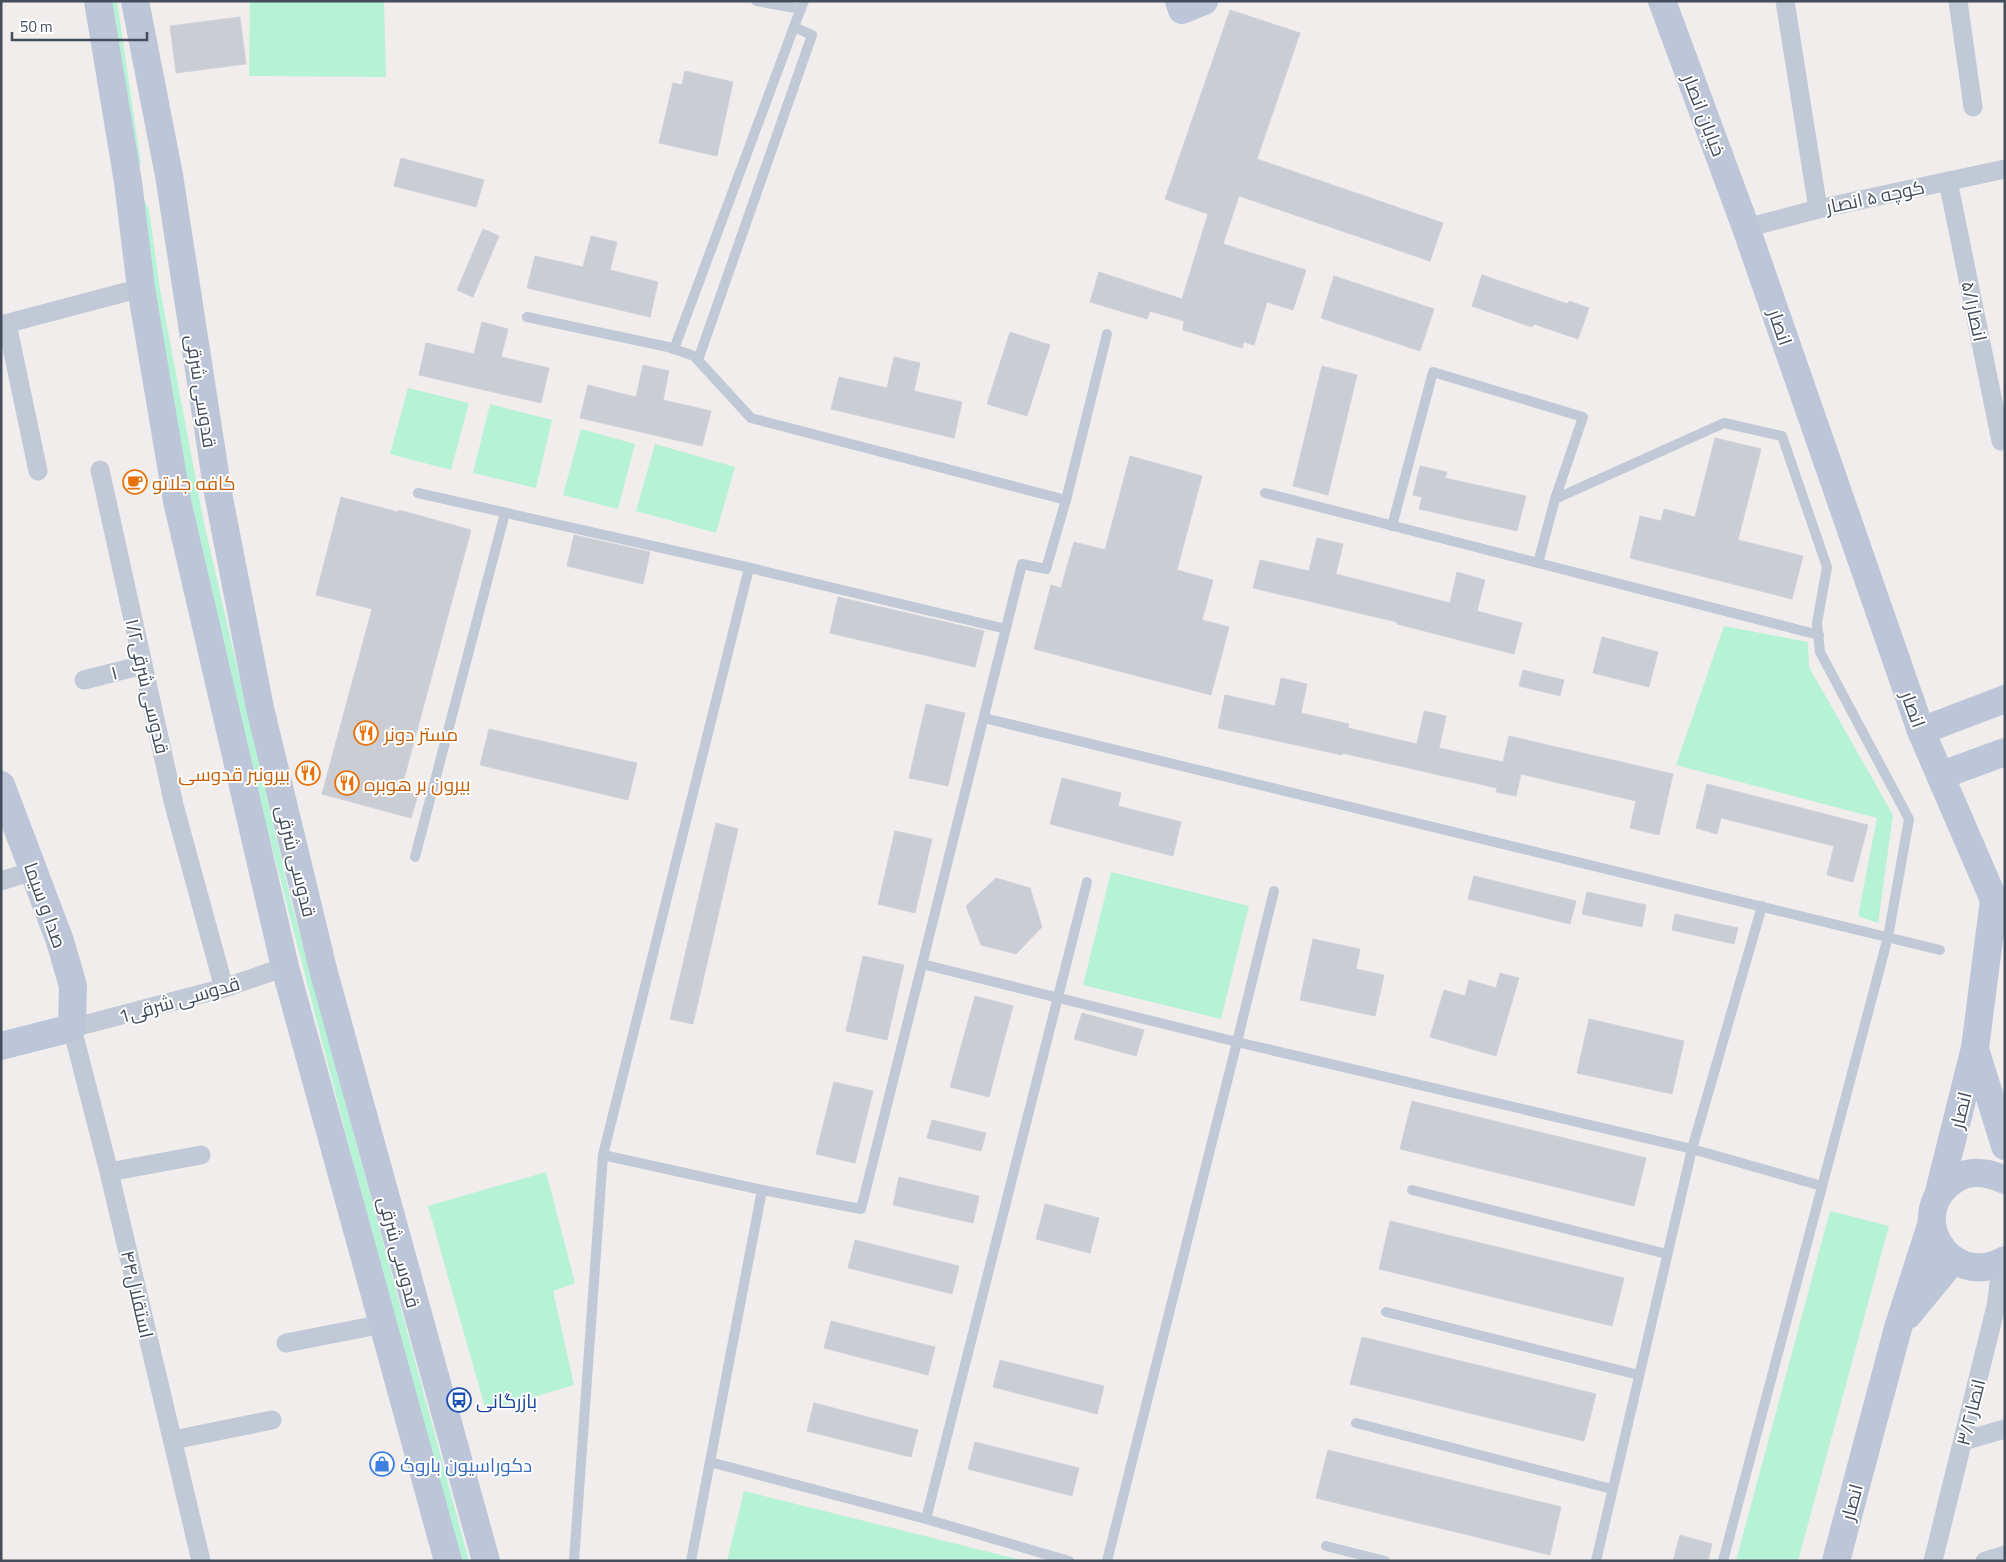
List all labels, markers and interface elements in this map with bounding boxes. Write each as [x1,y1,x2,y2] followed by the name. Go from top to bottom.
[12,10,148,42] scale bar
[20,15,53,38] text: 50 m
[1676,69,1734,160] street label: خیابان انصار
[1822,171,1927,221] street label: کوچه ۵ انصار
[1954,278,1996,344] street label: انصار۵/۱
[1761,304,1801,349] street label: انصار
[179,332,225,450] street label: قدوسی شرقی
[152,468,236,497] place label: کافه جلاتو
[122,469,148,495] cafe icon: کافه جلاتو
[118,615,178,757] street label: قدوسی شرقی۱/۲
[108,657,120,687] street label: ۱
[1894,686,1934,731] street label: انصار
[383,719,458,748] place label: مستر دونر
[353,720,379,746] restaurant icon: مستر دونر
[178,759,290,788] place label: بیرونبر قدوسی
[295,760,321,786] restaurant icon: بیرونبر قدوسی
[364,769,470,798] place label: بیرون بر هوبره
[334,770,360,796] restaurant icon: بیرون بر هوبره
[269,802,325,920] street label: قدوسی شرقی
[17,858,75,952] street label: صدا و سیما
[115,968,243,1030] street label: 1قدوسی شرقی
[1941,1089,1979,1132] street label: انصار
[371,1193,429,1311] street label: قدوسی شرقی
[114,1247,162,1341] street label: استقلال۴۴
[1948,1376,1992,1448] street label: انصار۳/۲
[476,1386,537,1415] place label: بازرگانی
[446,1387,472,1413] bus stop icon: بازرگانی
[400,1450,532,1479] place label: دکوراسیون باروک
[369,1451,395,1477] shop icon: دکوراسیون باروک
[1832,1480,1870,1525] street label: انصار

